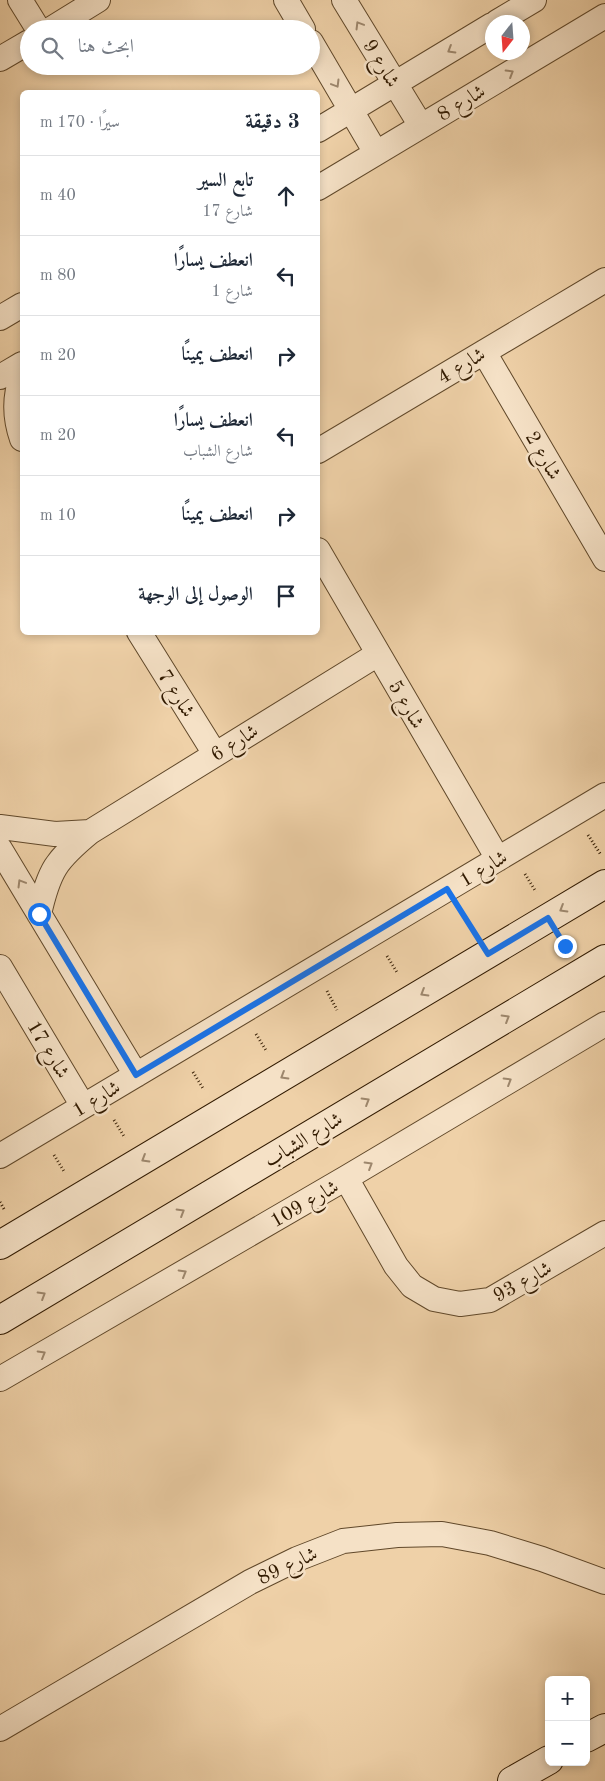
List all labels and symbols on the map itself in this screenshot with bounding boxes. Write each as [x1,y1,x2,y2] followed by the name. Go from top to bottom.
[485,15,530,60] north arrow
[356,21,366,30] one-way arrow
[353,37,402,95] street label: شارع 9
[447,43,456,53] one-way arrow
[504,69,513,79] one-way arrow
[330,79,340,88] one-way arrow
[435,82,493,131] street label: شارع 8
[435,345,493,394] street label: شارع 4
[515,429,564,486] street label: شارع 2
[148,667,198,725] street label: شارع 7
[378,678,427,735] street label: شارع 5
[208,721,266,771] street label: شارع 6
[457,848,515,897] street label: شارع 1
[17,880,27,889] one-way arrow
[560,902,569,912] one-way arrow
[28,903,51,926] route start
[554,935,577,958] route end
[420,986,429,996] one-way arrow
[500,1015,509,1025] one-way arrow
[17,1018,72,1085] street label: شارع 17
[281,1069,290,1079] one-way arrow
[70,1078,128,1127] street label: شارع 1
[503,1078,512,1088] one-way arrow
[361,1098,370,1108] one-way arrow
[261,1110,350,1177] street label: شارع الشباب
[141,1152,150,1162] one-way arrow
[363,1161,372,1171] one-way arrow
[267,1177,346,1237] street label: شارع 109
[176,1208,185,1218] one-way arrow
[490,1259,559,1312] street label: شارع 93
[177,1269,186,1279] one-way arrow
[37,1292,46,1302] one-way arrow
[37,1351,46,1361] one-way arrow
[255,1544,323,1595] street label: شارع 89

